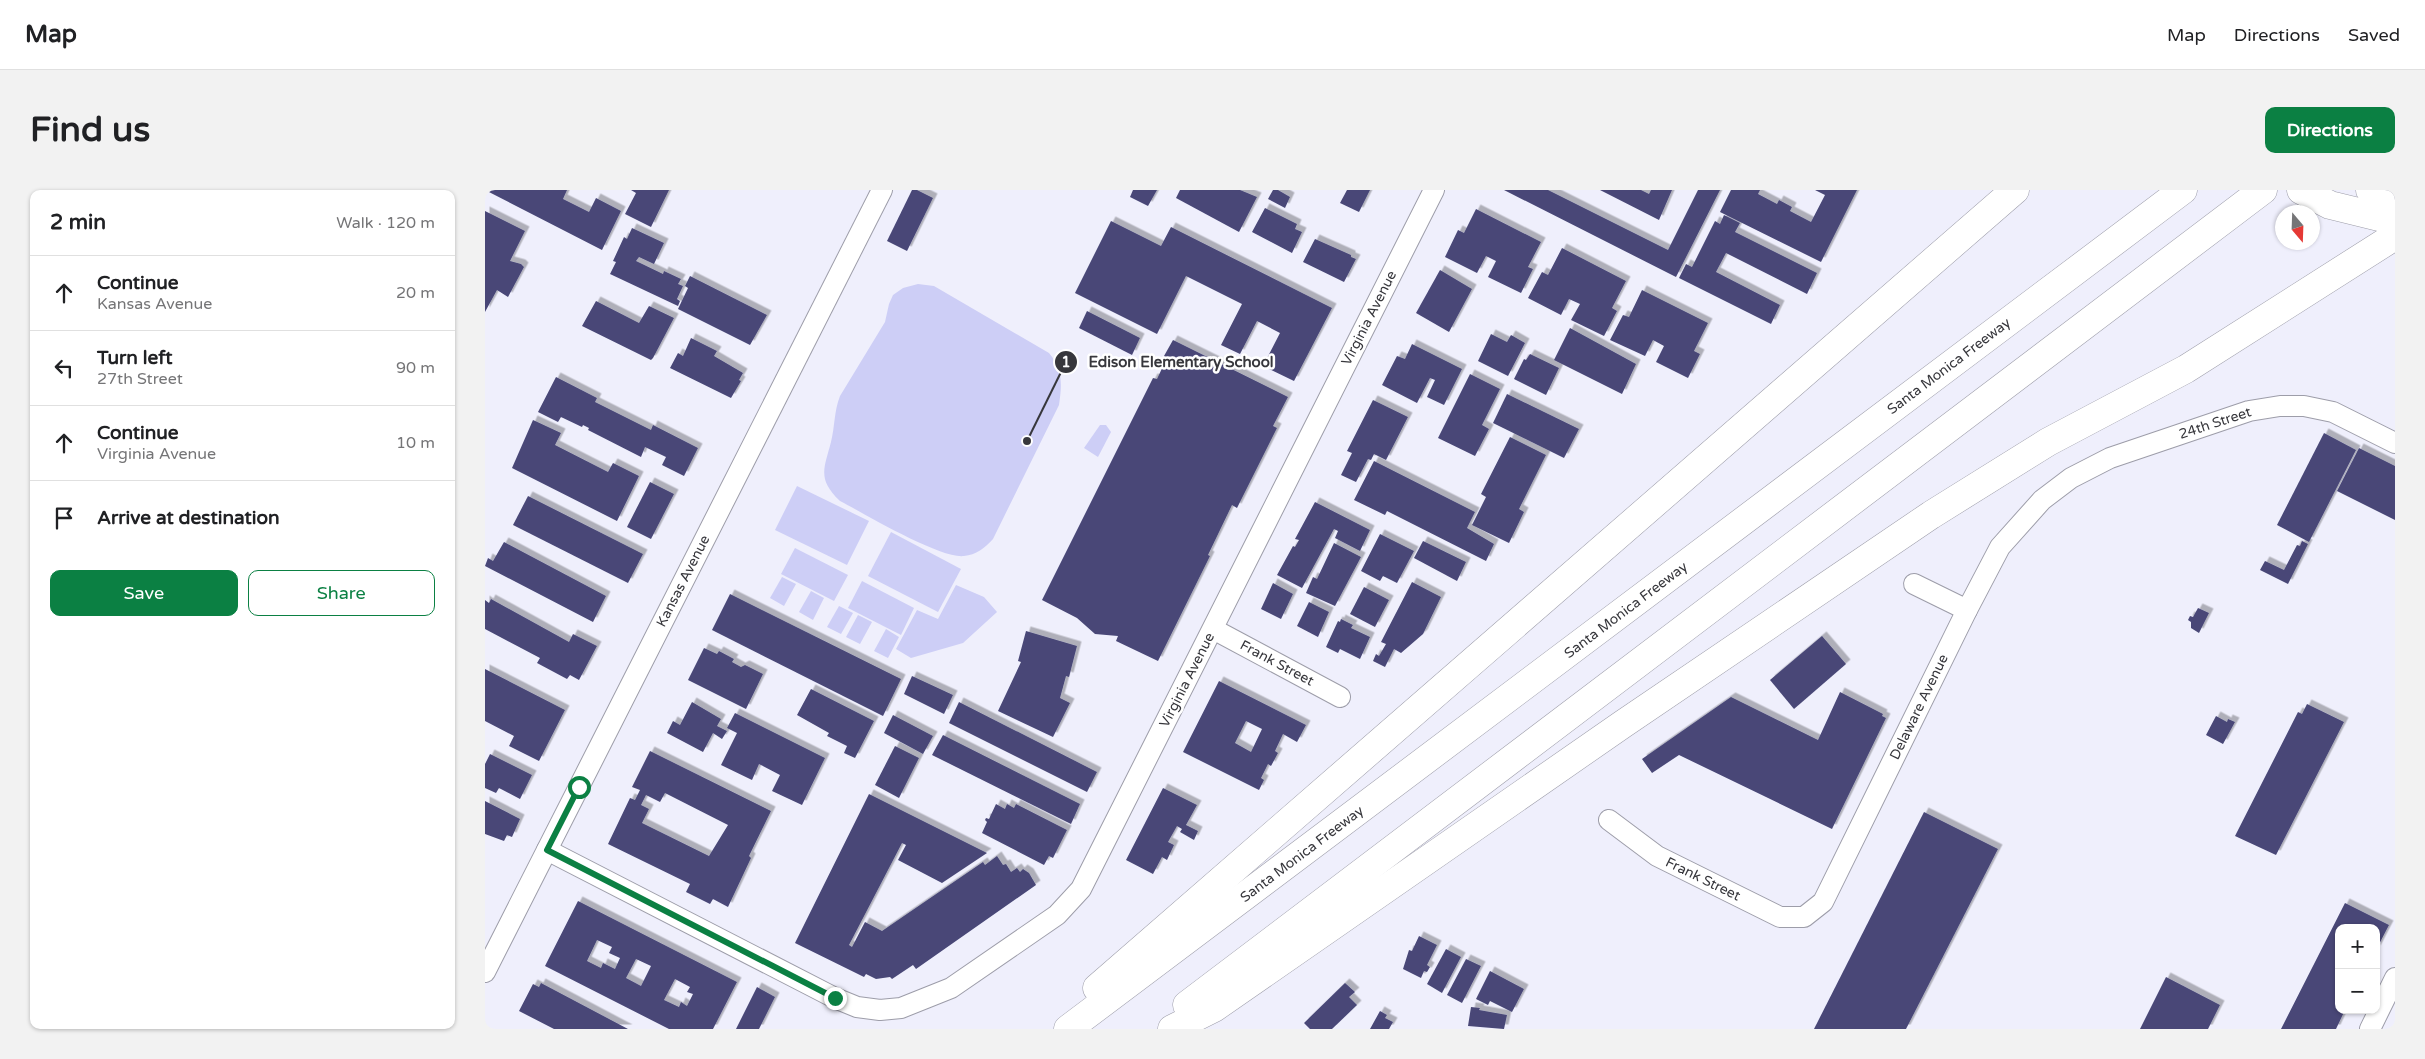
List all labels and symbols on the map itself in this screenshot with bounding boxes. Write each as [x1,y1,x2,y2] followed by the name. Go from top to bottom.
[2275,205,2320,250] north arrow
[1338,268,1400,368] street label: Virginia Avenue
[1884,314,2014,418] street label: Santa Monica Freeway
[1053,347,1283,377] callout: Edison Elementary School
[1061,353,1071,371] text: 1
[1088,353,1274,372] text: Edison Elementary School
[2177,403,2254,443] street label: 24th Street
[653,532,713,630] street label: Kansas Avenue
[1561,558,1691,662] street label: Santa Monica Freeway
[1156,630,1218,730] street label: Virginia Avenue
[1237,636,1317,690] street label: Frank Street
[1886,651,1952,762] street label: Delaware Avenue
[568,776,591,799] route start
[1237,802,1367,906] street label: Santa Monica Freeway
[1663,854,1744,905] street label: Frank Street
[824,987,847,1010] route end

